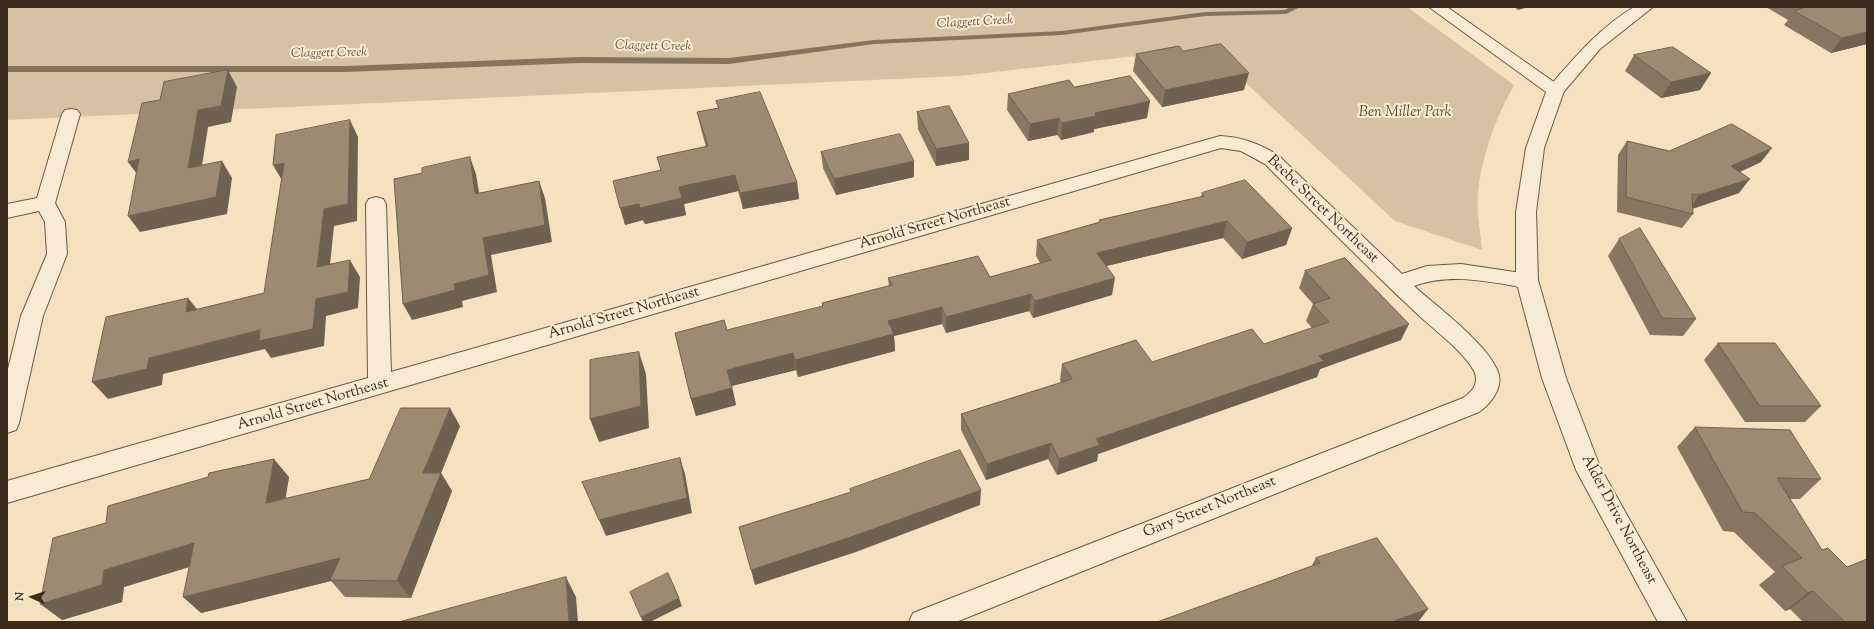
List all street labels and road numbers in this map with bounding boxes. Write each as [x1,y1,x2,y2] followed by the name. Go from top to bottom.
[1263,152,1381,268] street label: Beebe Street Northeast
[857,194,1013,254] street label: Arnold Street Northeast
[546,284,702,344] street label: Arnold Street Northeast
[235,375,391,435] street label: Arnold Street Northeast
[1576,452,1660,588] street label: Alder Drive Northeast
[1141,473,1279,543] street label: Gary Street Northeast

